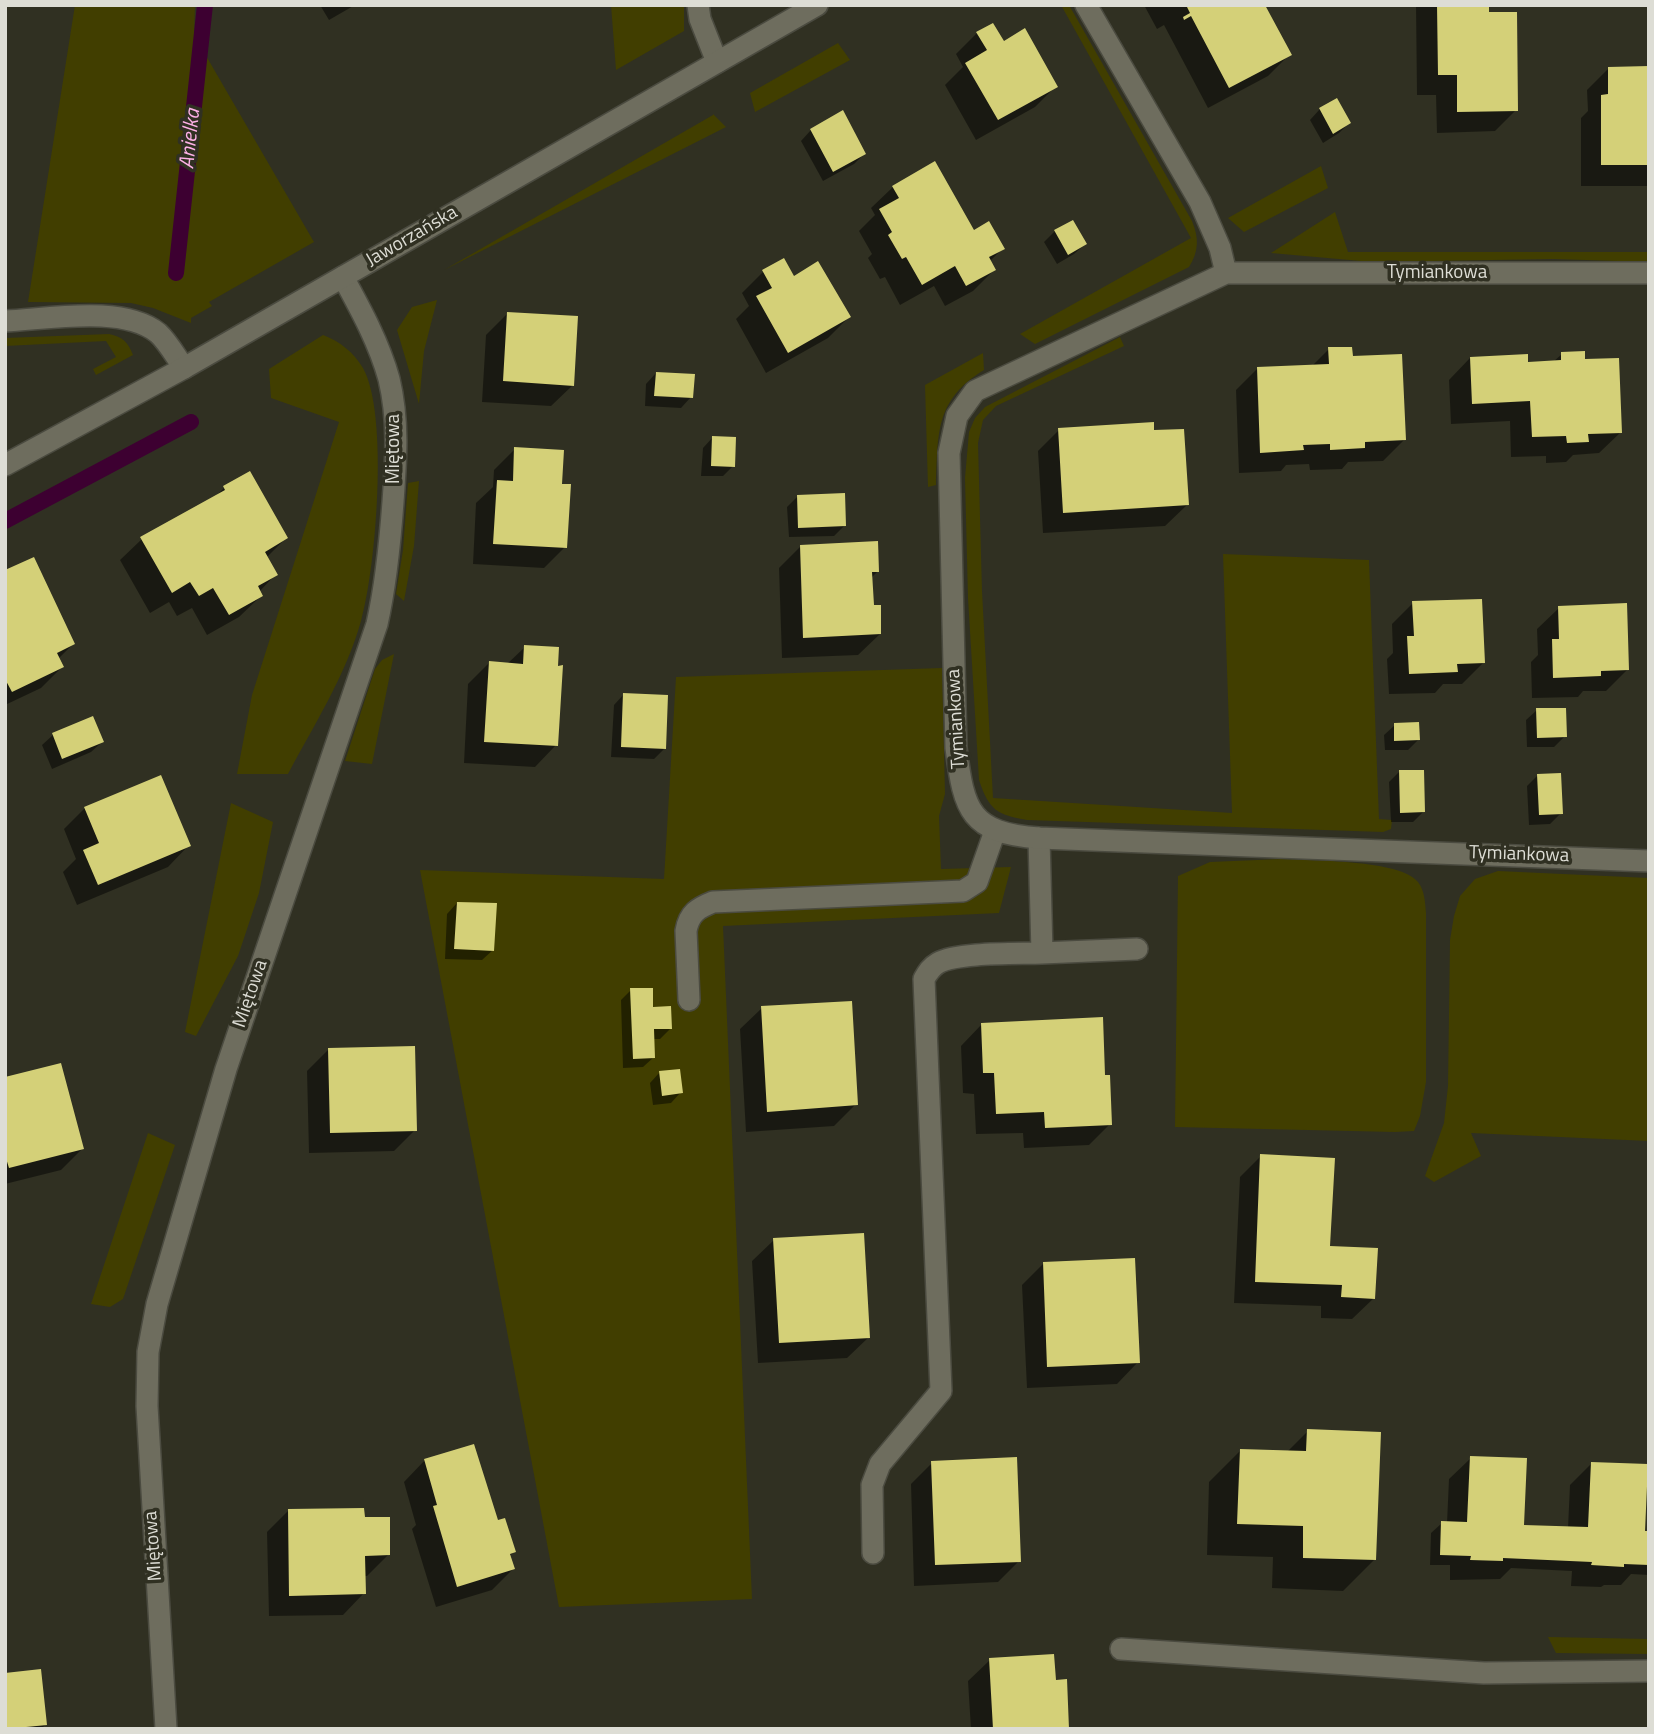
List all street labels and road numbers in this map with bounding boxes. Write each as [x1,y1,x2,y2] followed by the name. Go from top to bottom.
[362,202,462,272] street label: Jaworzańska
[1387,262,1487,284] street label: Tymiankowa
[383,414,405,484] street label: Miętowa
[943,668,971,770] street label: Tymiankowa
[1468,842,1570,868] street label: Tymiankowa
[229,957,273,1031] street label: Miętowa
[140,1510,168,1582] street label: Miętowa

